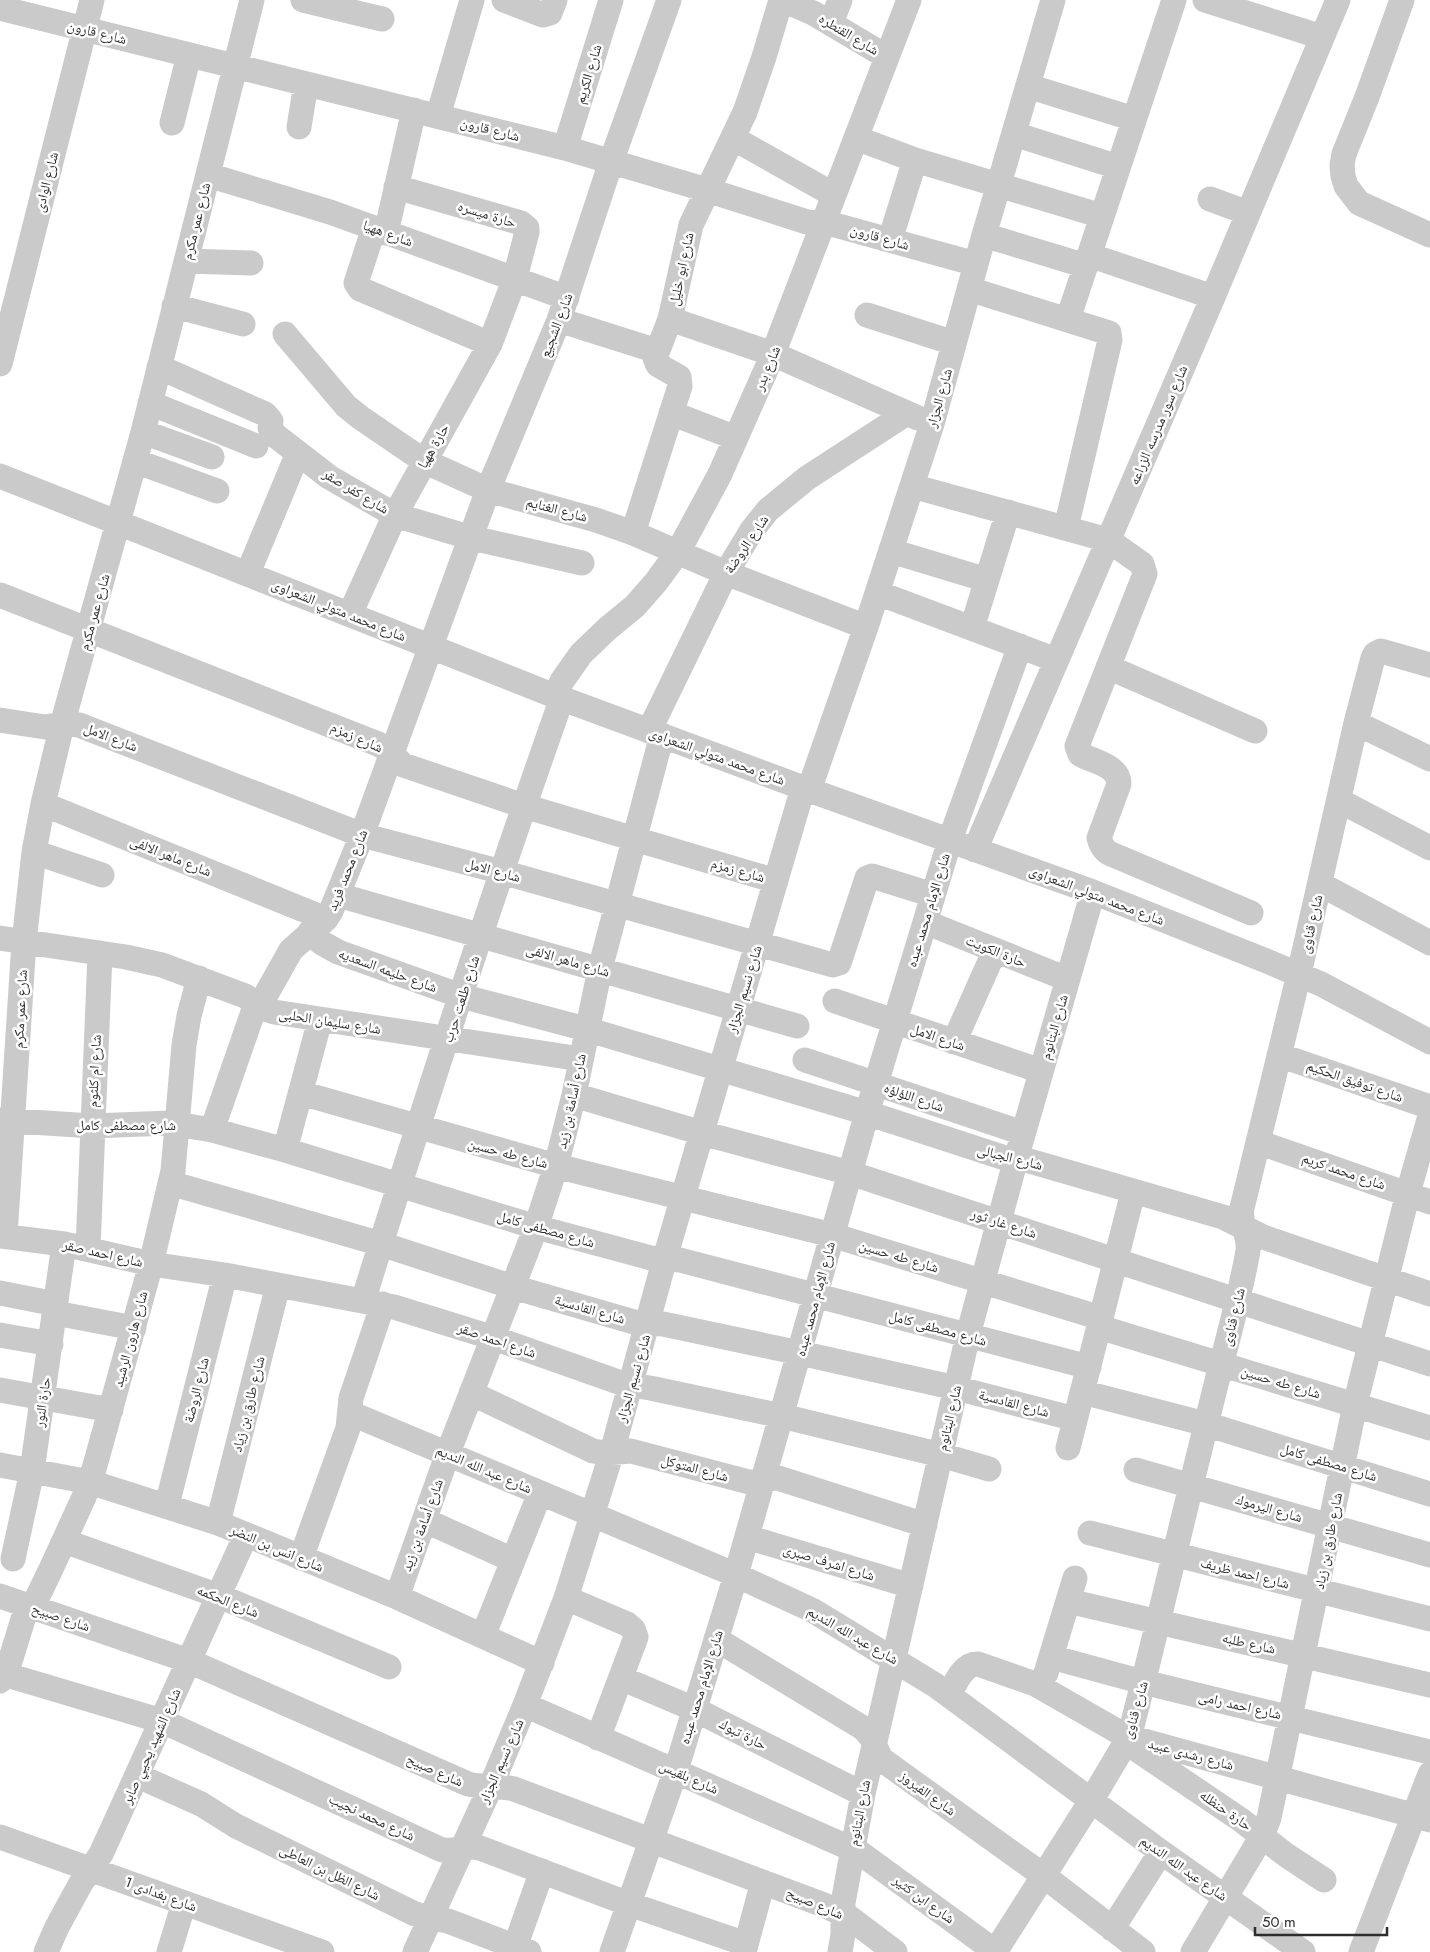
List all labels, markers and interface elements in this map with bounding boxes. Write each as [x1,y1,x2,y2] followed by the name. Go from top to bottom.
[815,8,883,60] street label: شارع القنطره
[65,15,129,49] street label: شارع قارون
[569,42,607,106] street label: شارع الكريم
[458,112,522,146] street label: شارع قارون
[29,150,63,214] street label: شارع الوادى
[177,180,215,262] street label: شارع عمر مكرم
[455,196,519,232] street label: حارة ميسره
[360,215,416,251] street label: شارع ههيا
[848,219,912,255] street label: شارع قارون
[663,231,699,307] street label: شارع ابو خليل
[535,290,577,360] street label: شارع الشجيع
[748,343,785,394] street label: شارع بدر
[1124,362,1192,488] street label: شارع سور مدرسه الزراعه
[921,366,957,431] street label: شارع الجزار
[412,420,454,472] street label: حارة ههيا
[318,463,393,519] street label: شارع كفر صقر
[524,491,590,527] street label: شارع الغنايم
[719,511,773,577] street label: شارع الروضة
[74,571,114,653] street label: شارع عمر مكرم
[268,574,409,648] street label: شارع محمد متولي الشعراوى
[328,717,386,757] street label: شارع زمزم
[81,718,141,756] street label: شارع الامل
[646,722,788,791] street label: شارع محمد متولي الشعراوى
[322,826,372,914] street label: شارع محمد فريد
[127,831,215,881] street label: شارع ماهر الالفى
[901,851,955,969] street label: شارع الإمام محمد عبده
[463,853,523,887] street label: شارع الامل
[709,853,767,887] street label: شارع زمزم
[1026,860,1168,931] street label: شارع محمد متولي الشعراوى
[1295,893,1327,955] street label: شارع قناوى
[963,930,1029,972] street label: حارة الكويت
[524,938,612,982] street label: شارع ماهر الالفى
[336,943,440,997] street label: شارع حليمه السعديه
[721,943,767,1036] street label: شارع نسيم الجزار
[438,953,484,1045] street label: شارع طلعت حرب
[8,969,32,1049] street label: شارع عمر مكرم
[1035,992,1073,1062] street label: شارع البتانوم
[278,1003,382,1039] street label: شارع سليمان الحلبى
[908,1018,968,1056] street label: شارع الامل
[82,1034,106,1108] street label: شارع ام كلثوم
[551,1052,591,1150] street label: شارع أسامة بن زيد
[1304,1055,1406,1107] street label: شارع توفيق الحكيم
[881,1077,947,1117] street label: شارع اللؤلؤه
[76,1115,176,1135] street label: شارع مصطفى كامل
[466,1133,550,1173] street label: شارع طه حسين
[975,1139,1045,1175] street label: شارع الجبالى
[1300,1147,1388,1195] street label: شارع محمد كريم
[968,1203,1039,1243] street label: شارع غار ثور
[495,1206,597,1252] street label: شارع مصطفى كامل
[60,1234,145,1272] street label: شارع احمد صقر
[857,1234,941,1278] street label: شارع طه حسين
[790,1239,840,1359] street label: شارع الإمام محمد عبده
[1216,1286,1250,1348] street label: شارع قناوى
[108,1289,152,1389] street label: شارع هارون الرشيد
[552,1289,628,1329] street label: شارع القادسية
[887,1305,989,1351] street label: شارع مصطفى كامل
[454,1317,539,1363] street label: شارع احمد صقر
[611,1332,655,1425] street label: شارع نسيم الجزار
[226,1354,270,1454] street label: شارع طارق بن زياد
[178,1355,214,1425] street label: شارع الروضة
[1239,1360,1323,1404] street label: شارع طه حسين
[28,1376,55,1429] street label: حارة النور
[932,1383,966,1453] street label: شارع البتانوم
[976,1384,1052,1422] street label: شارع القادسية
[1278,1438,1380,1486] street label: شارع مصطفى كامل
[433,1440,535,1498] street label: شارع عبد الله النديم
[659,1449,731,1487] street label: شارع المتوكل
[396,1476,448,1574] street label: شارع أسامة بن زيد
[1233,1489,1305,1527] street label: شارع اليرموك
[1309,1491,1347,1591] street label: شارع طارق بن زياد
[226,1519,327,1577] street label: شارع انس بن النضر
[781,1539,877,1585] street label: شارع اشرف صبرى
[1199,1552,1291,1594] street label: شارع احمد ظريف
[194,1580,262,1622] street label: شارع الحكمه
[29,1598,93,1636] street label: شارع صبيح
[804,1601,902,1669] street label: شارع عبد الله النديم
[1220,1627,1278,1659] street label: شارع طلبه
[674,1628,728,1746] street label: شارع الإمام محمد عبده
[1117,1679,1153,1741] street label: شارع قناوى
[116,1685,187,1809] street label: شارع الشهيد يحيي صابر
[1197,1686,1283,1724] street label: شارع احمد رامى
[716,1714,770,1755] street label: حارة تبوك
[473,1716,529,1807] street label: شارع نسيم الجزار
[1146,1733,1236,1775] street label: شارع رشدى عبيد
[403,1749,467,1791] street label: شارع صبيح
[656,1755,722,1799] street label: شارع بلقيس
[895,1765,960,1820] street label: شارع الفيروز
[843,1778,875,1848] street label: شارع البتانوم
[1196,1785,1256,1835] street label: حارة حنظله
[326,1788,418,1846] street label: شارع محمد نجيب
[1136,1830,1232,1906] street label: شارع عبد الله النديم
[277,1839,383,1905] street label: شارع الظل بن العاطى
[888,1869,959,1928] street label: شارع ابن كثير
[122,1872,200,1916] street label: شارع بغدادى 1
[783,1882,847,1924] street label: شارع صبيح
[1255,1904,1388,1936] scale bar
[1262,1911,1296,1933] text: 50 m

